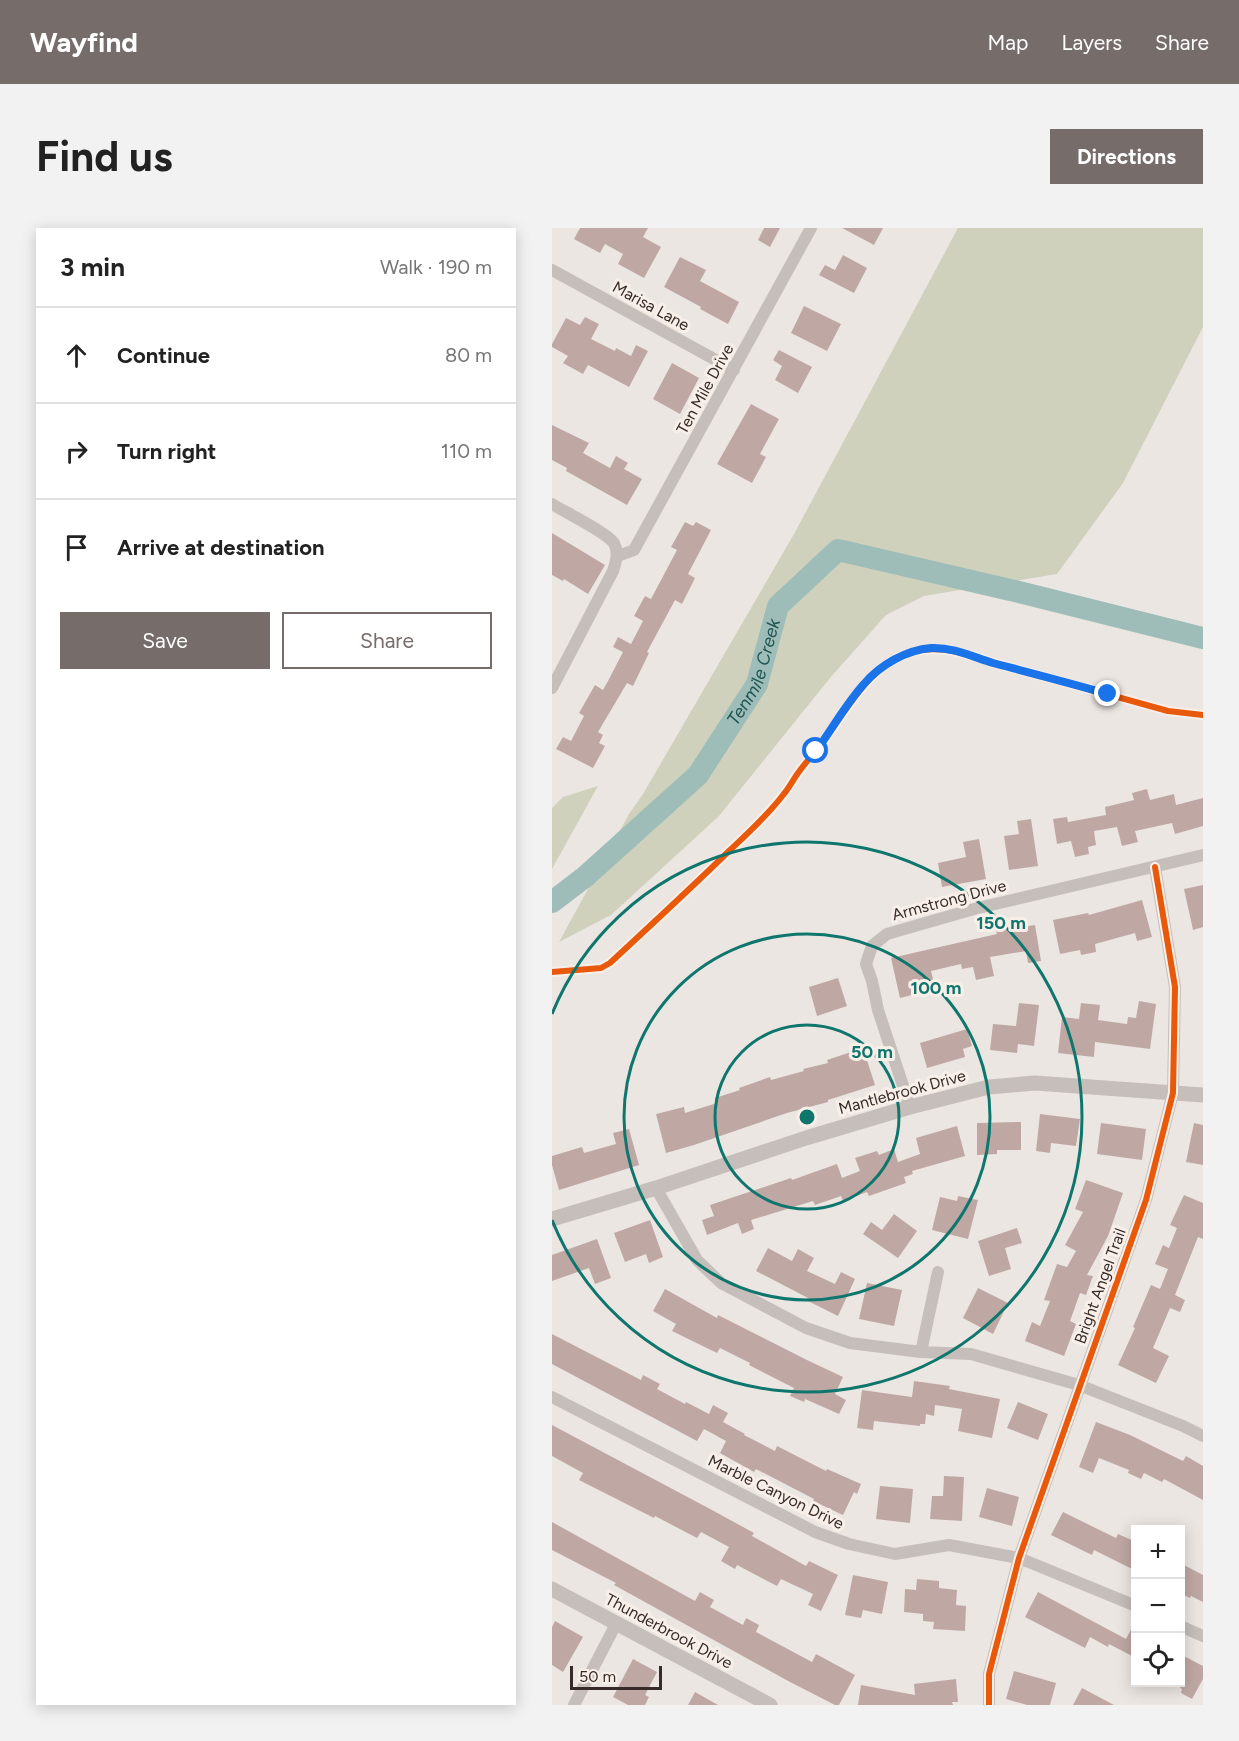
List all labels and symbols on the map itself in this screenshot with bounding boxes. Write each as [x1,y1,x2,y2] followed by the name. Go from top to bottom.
[609,277,693,335] street label: Marisa Lane
[672,340,738,437] street label: Ten Mile Drive
[722,615,785,730] water label: Tenmile Creek
[1094,680,1120,706] route end
[802,737,828,763] route start
[890,876,1008,924] street label: Armstrong Drive
[976,912,1026,934] text: 150 m
[911,977,961,999] text: 100 m
[851,1041,893,1063] text: 50 m
[836,1066,968,1118] street label: Mantlebrook Drive
[797,1107,817,1127] centre of rings
[1070,1226,1130,1346] street label: Bright Angel Trail
[705,1451,847,1533] street label: Marble Canyon Drive
[602,1589,736,1673] street label: Thunderbrook Drive
[570,1663,662,1690] scale bar

